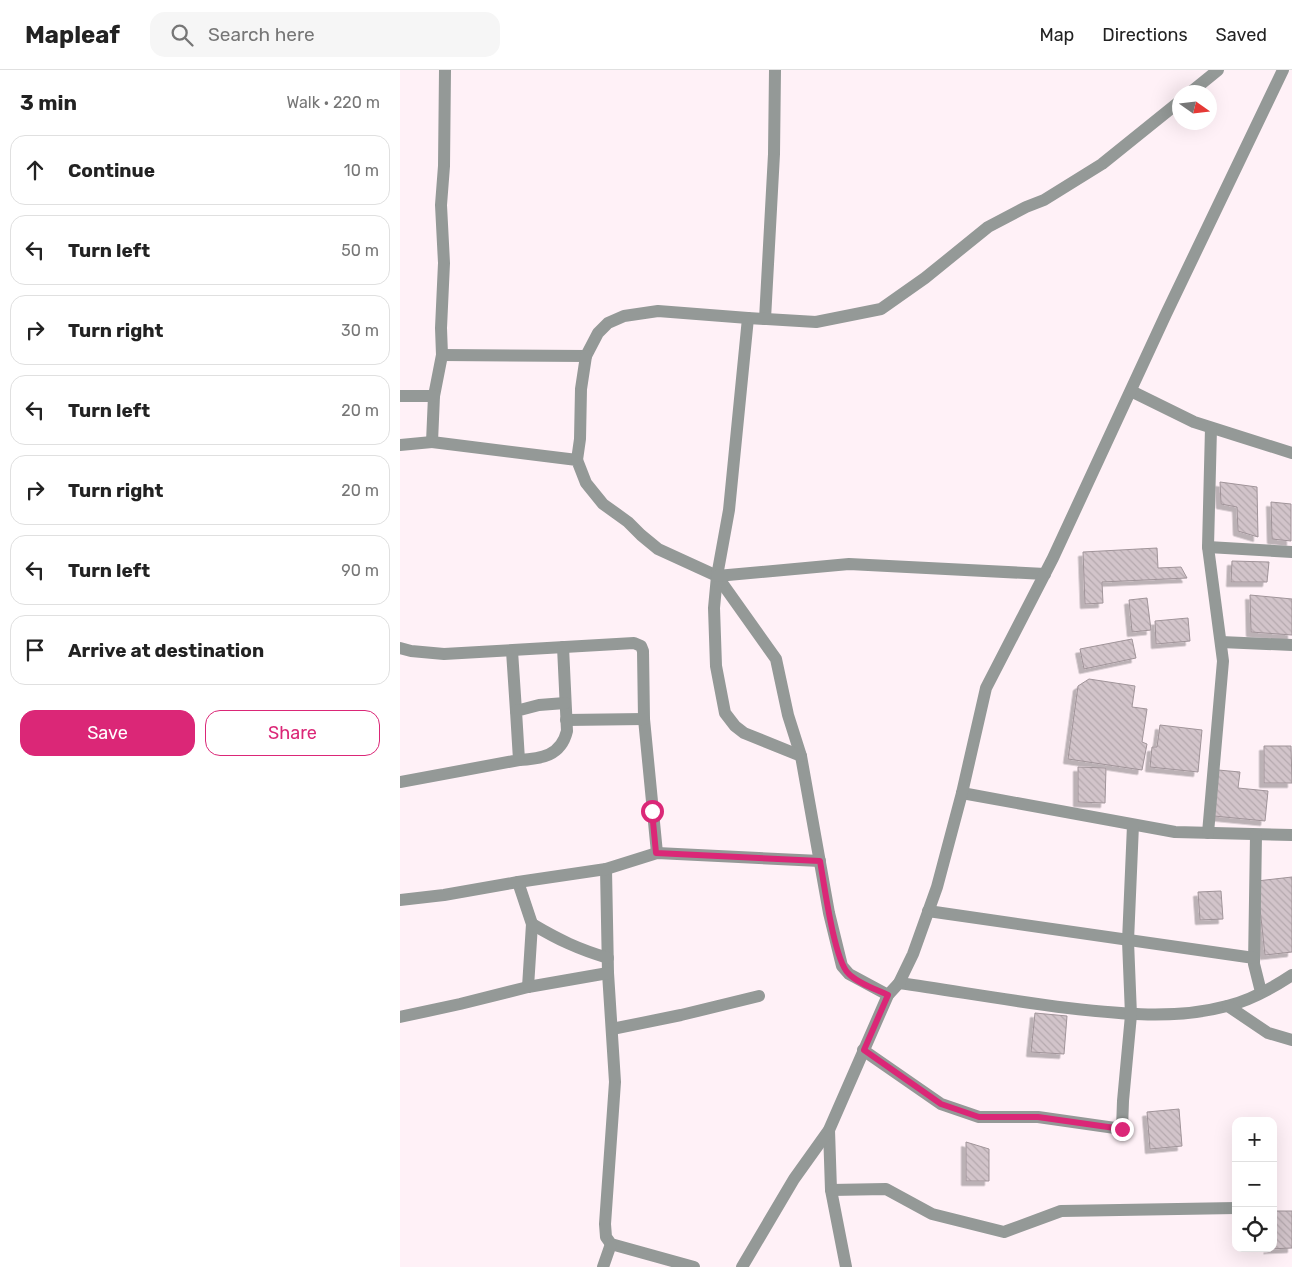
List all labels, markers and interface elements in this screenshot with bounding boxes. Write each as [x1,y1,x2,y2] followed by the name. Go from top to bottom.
[150,12,500,57] search box
[25,21,120,49] text: Mapleaf
[168,21,196,49] icon: search
[208,23,315,46] text: Search here
[1039,24,1074,46] text: Map
[1102,24,1188,46] text: Directions
[1216,24,1267,46] text: Saved
[1172,85,1217,130] north arrow
[20,90,77,115] text: 3 min
[287,93,380,112] text: Walk · 220 m
[21,156,49,184] icon: ahead
[68,159,155,182] text: Continue
[344,161,379,180] text: 10 m
[21,236,49,264] icon: left
[68,239,150,262] text: Turn left
[341,241,379,260] text: 50 m
[21,316,49,344] icon: right
[68,319,163,342] text: Turn right
[341,321,379,340] text: 30 m
[21,396,49,424] icon: left
[68,399,150,422] text: Turn left
[341,401,379,420] text: 20 m
[21,476,49,504] icon: right
[68,479,163,502] text: Turn right
[341,481,379,500] text: 20 m
[21,556,49,584] icon: left
[68,559,150,582] text: Turn left
[341,561,379,580] text: 90 m
[21,636,49,664] icon: arrive
[68,639,264,662] text: Arrive at destination
[20,710,195,756] button: Save
[205,710,380,756] button: Share
[641,800,664,823] route start
[1232,1117,1277,1252] map controls
[1232,1117,1277,1162] button: +
[1111,1118,1134,1141] route end
[1232,1162,1277,1207] button: −
[1232,1207,1277,1252] button: locate

